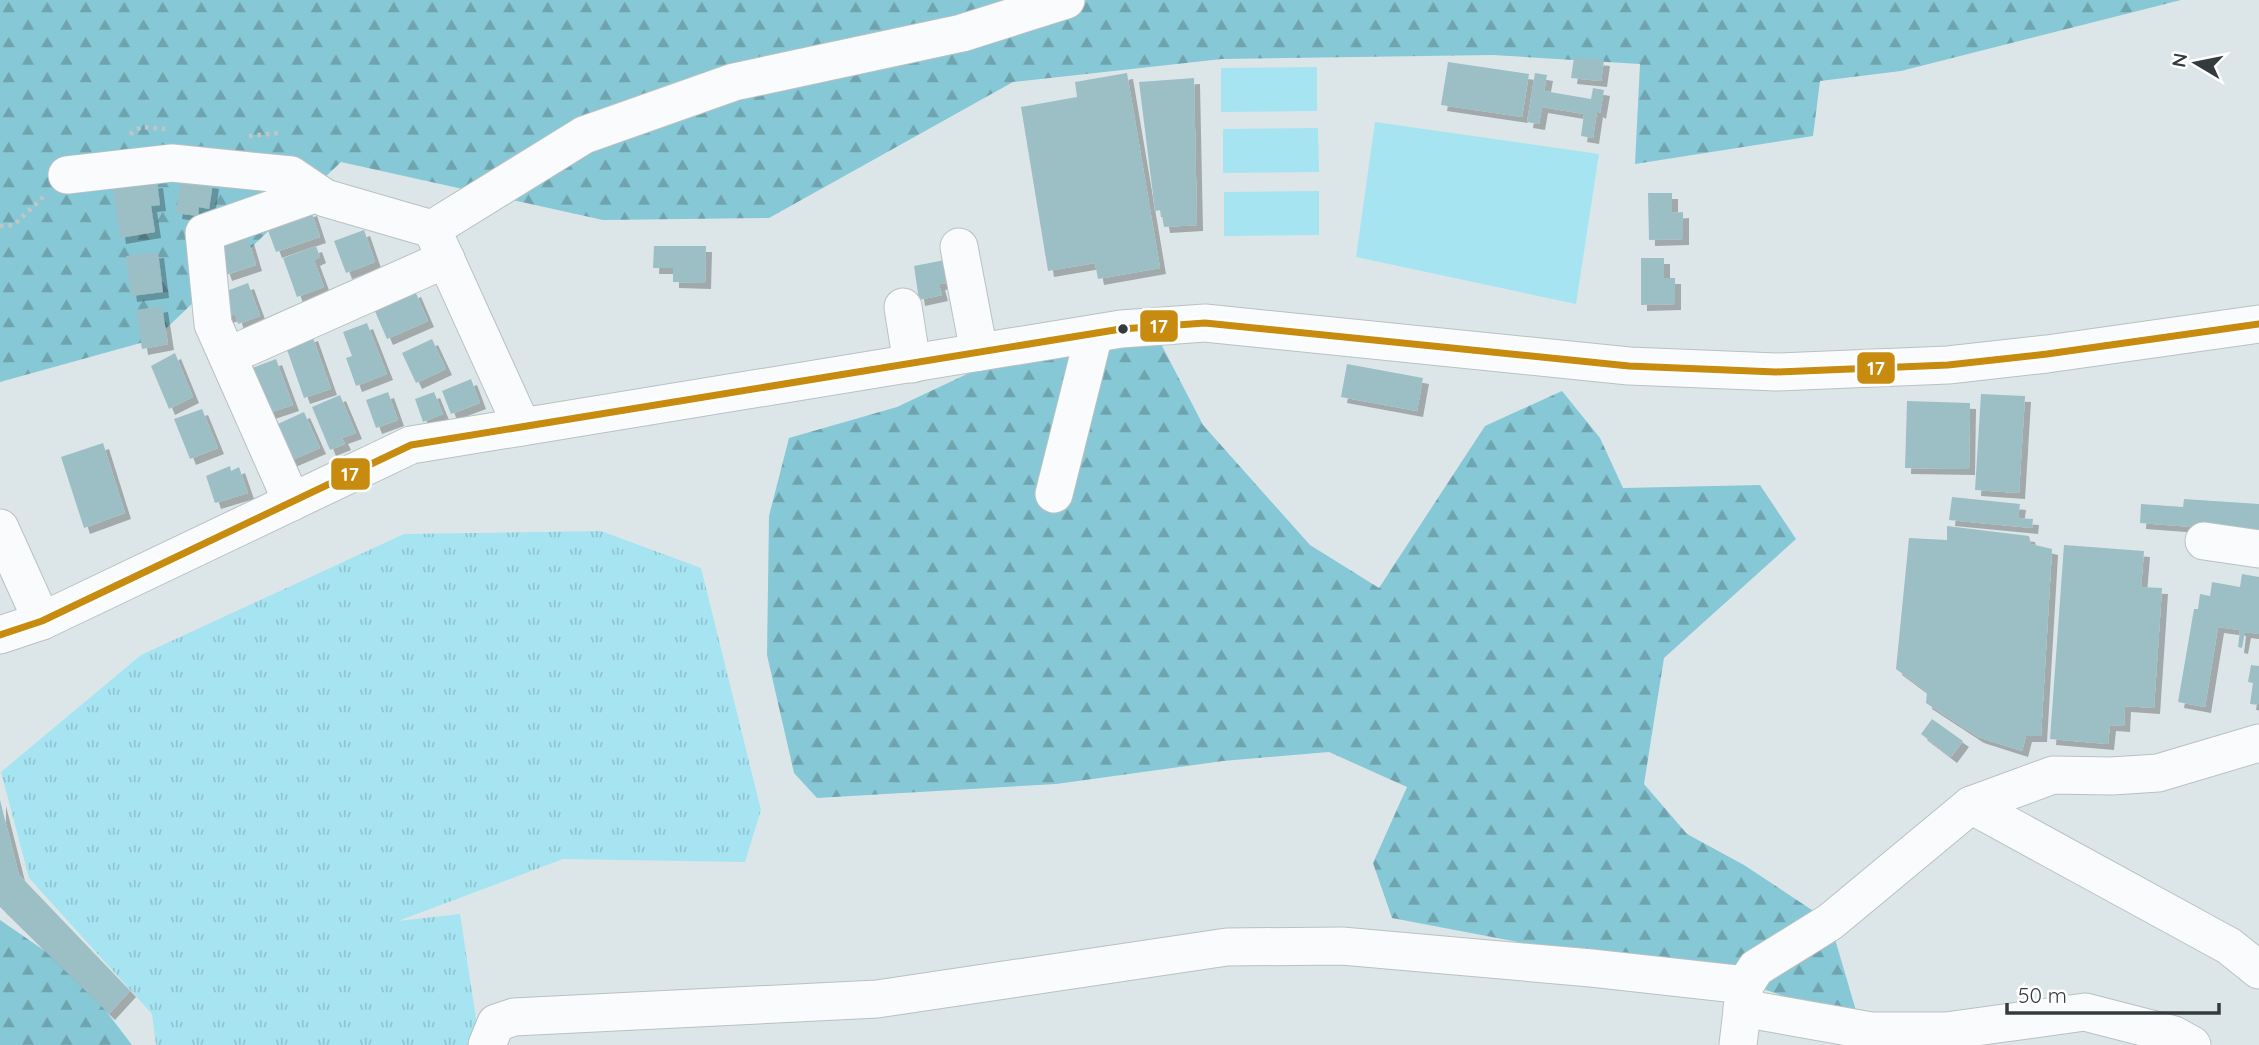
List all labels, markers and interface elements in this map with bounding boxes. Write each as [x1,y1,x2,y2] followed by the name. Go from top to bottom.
[2161,28,2231,98] north arrow
[2166,51,2192,69] text: N
[1139,309,1179,343] line badge: 17
[1150,314,1168,338] text: 17
[1116,322,1130,336] unlabelled marker
[1856,351,1896,385] line badge: 17
[1867,356,1885,380] text: 17
[330,457,371,491] line badge: 17
[341,462,359,486] text: 17
[2007,972,2219,1016] scale bar
[2018,982,2067,1008] text: 50 m

